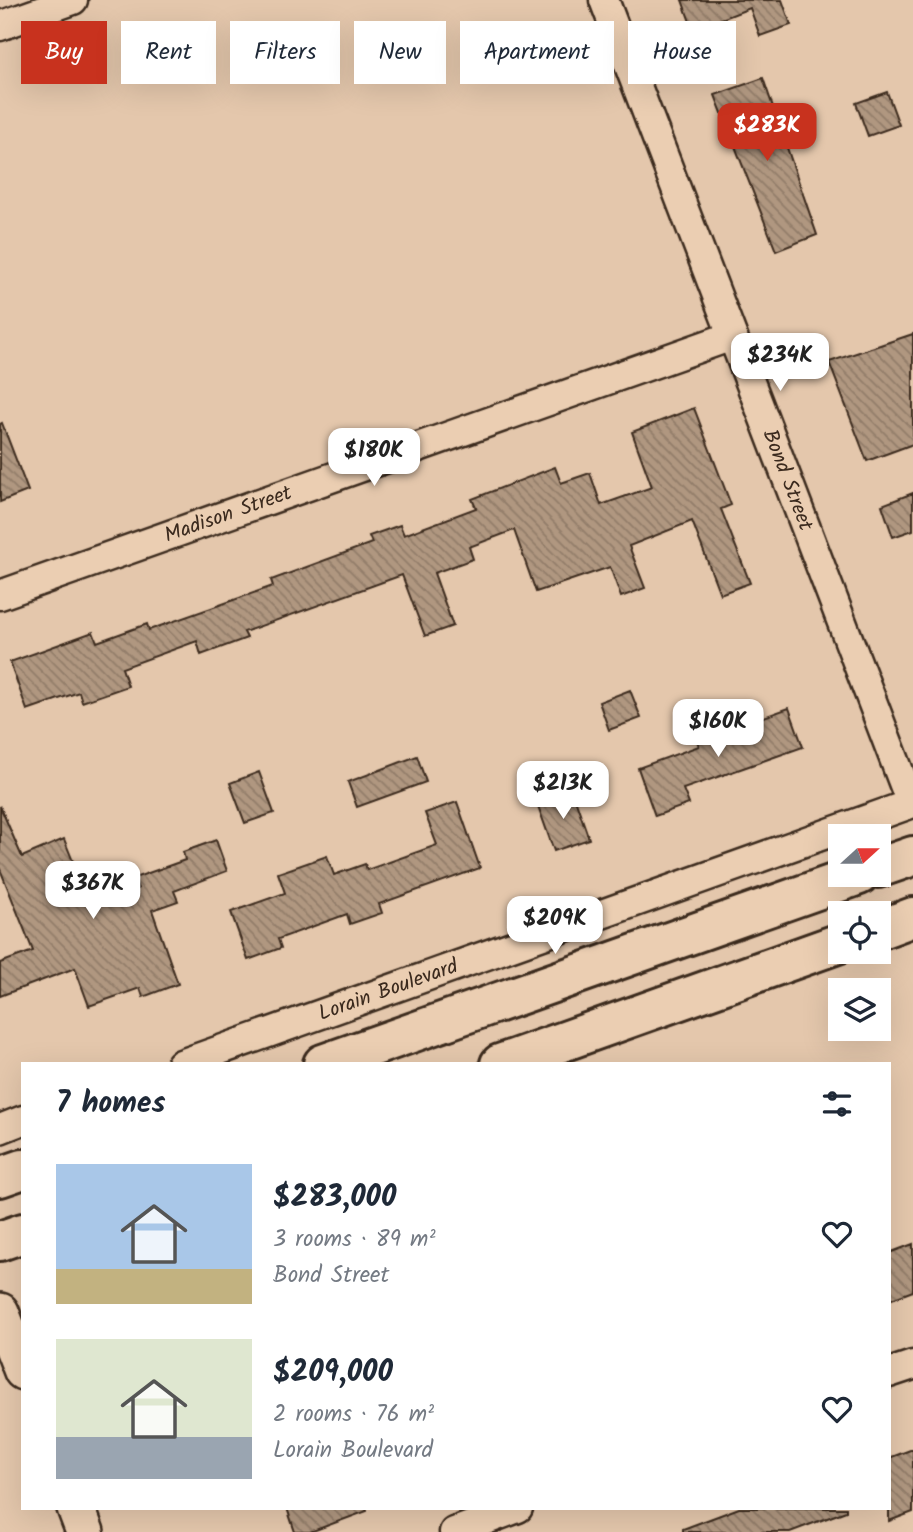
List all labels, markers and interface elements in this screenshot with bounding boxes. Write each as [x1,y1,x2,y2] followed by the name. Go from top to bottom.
[21,21,107,84] chip: Buy
[121,21,216,84] chip: Rent
[230,21,340,84] chip: Filters
[354,21,446,84] chip: New
[460,21,614,84] chip: Apartment
[628,21,736,84] chip: House
[718,104,816,163] pin: $283K
[733,108,801,144] text: $283K
[731,334,829,393] pin: $234K
[747,338,813,374] text: $234K
[753,425,822,536] street label: Bond Street
[325,428,423,488] pin: $180K
[344,433,404,469] text: $180K
[160,476,297,552] street label: Madison Street
[669,700,767,759] pin: $160K
[689,704,747,740] text: $160K
[514,762,612,821] pin: $213K
[533,766,593,802] text: $213K
[828,824,891,887] north arrow
[828,824,891,1041] map controls
[44,862,142,921] pin: $367K
[61,866,125,902] text: $367K
[506,897,604,956] pin: $209K
[523,901,587,937] text: $209K
[828,901,891,964] button: locate
[314,950,463,1030] street label: Lorain Boulevard
[828,978,891,1041] button: layers
[56,1080,166,1128] text: 7 homes
[818,1085,856,1123] icon: filters
[273,1174,396,1222] text: $283,000
[112,1192,196,1276] icon: home
[818,1215,856,1253] icon: heart
[273,1222,436,1258] text: 3 rooms · 89 m²
[273,1258,389,1294] text: Bond Street
[273,1349,393,1397] text: $209,000
[112,1367,196,1451] icon: home
[818,1390,856,1428] icon: heart
[273,1397,434,1433] text: 2 rooms · 76 m²
[273,1433,433,1469] text: Lorain Boulevard

